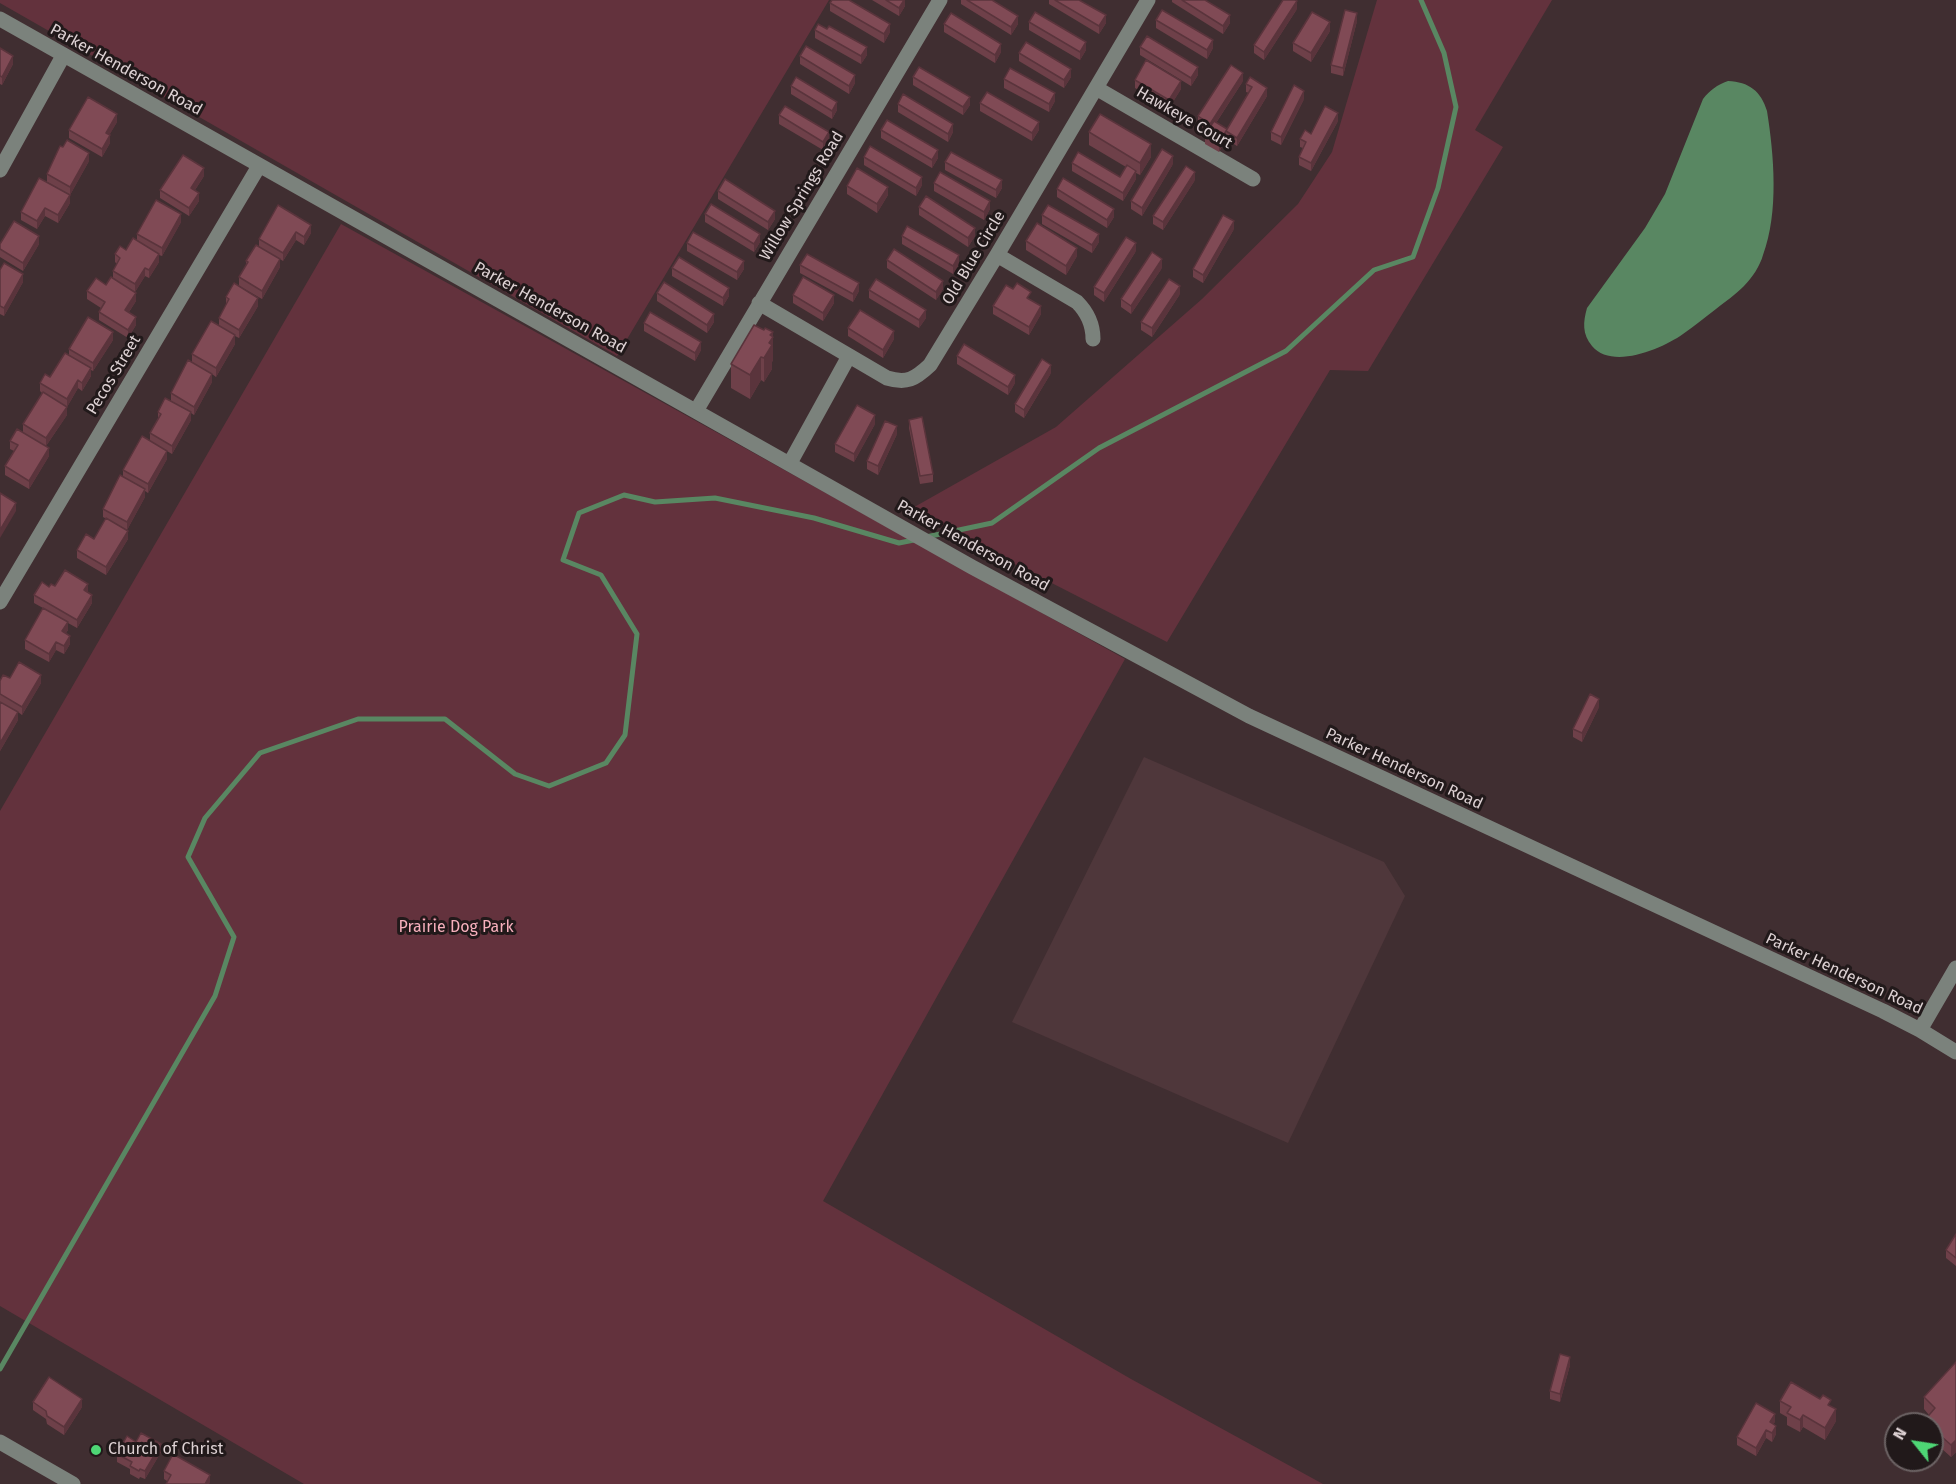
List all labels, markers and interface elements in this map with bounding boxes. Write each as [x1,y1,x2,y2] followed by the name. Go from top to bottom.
[47,20,205,120] street label: Parker Henderson Road
[1133,83,1235,153] street label: Hawkeye Court
[756,128,848,264] street label: Willow Springs Road
[938,207,1010,309] street label: Old Blue Circle
[471,258,629,358] street label: Parker Henderson Road
[83,332,145,418] street label: Pecos Street
[894,496,1052,596] street label: Parker Henderson Road
[1322,724,1486,814] street label: Parker Henderson Road
[398,918,514,938] park label: Prairie Dog Park
[1762,929,1926,1019] street label: Parker Henderson Road
[1884,1412,1944,1472] north arrow
[1889,1424,1911,1443] text: N
[108,1440,224,1460] place label: Church of Christ
[89,1443,103,1457] marker: Church of Christ

